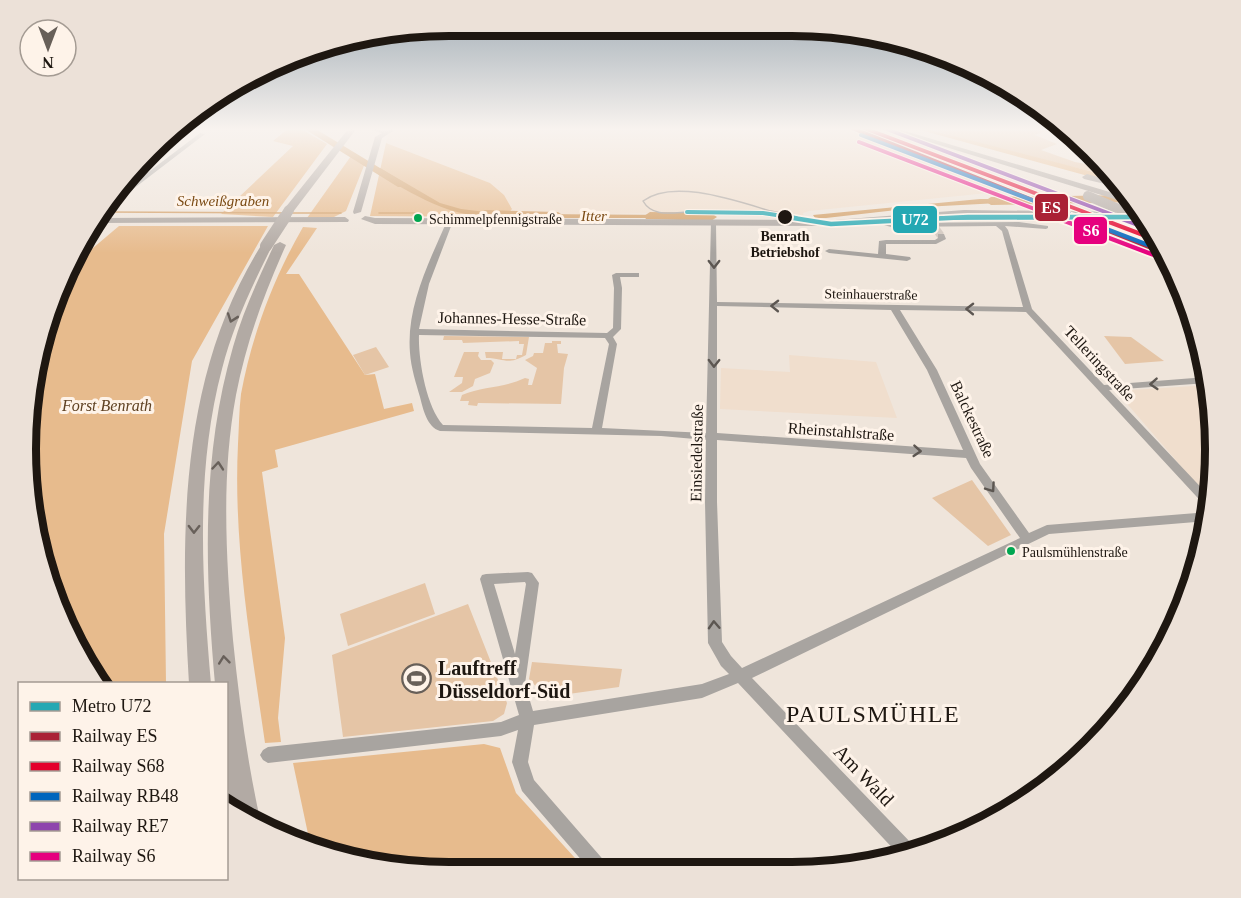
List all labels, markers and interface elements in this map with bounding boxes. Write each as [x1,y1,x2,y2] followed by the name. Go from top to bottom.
[18,18,78,78] north arrow
[42,54,54,71] text: N
[177,193,269,209] water label: Schweißgraben
[1034,193,1069,222] line badge: ES
[1041,199,1061,216] text: ES
[892,205,938,234] line badge: U72
[580,208,607,224] water label: Itter
[776,208,794,226] marker: Benrath Betriebshof
[901,211,929,228] text: U72
[412,212,424,224] marker: Schimmelpfennigstraße
[429,212,562,227] place label: Schimmelpfennigstraße
[1073,216,1108,245] line badge: S6
[1083,222,1099,239] text: S6
[750,229,820,260] place label: Benrath Betriebshof
[708,259,720,268] one-way arrow
[824,286,918,303] street label: Steinhauerstraße
[770,300,779,312] one-way arrow
[965,303,974,315] one-way arrow
[438,309,586,328] street label: Johannes-Hesse-Straße
[226,312,239,323] one-way arrow
[1060,323,1138,405] street label: Telleringstraße
[707,358,720,367] one-way arrow
[1150,377,1159,390] one-way arrow
[947,378,998,460] street label: Balckestraße
[61,397,152,414] park label: Forst Benrath
[687,404,706,502] street label: Einsiedelstraße
[787,419,895,444] street label: Rheinstahlstraße
[912,444,921,457] one-way arrow
[211,461,224,470] one-way arrow
[984,481,995,492] one-way arrow
[188,525,200,534] one-way arrow
[1005,545,1017,557] marker: Paulsmühlenstraße
[1022,545,1128,560] place label: Paulsmühlenstraße
[708,620,721,629] one-way arrow
[219,656,231,665] one-way arrow
[438,657,570,702] place label: Lauftreff Düsseldorf-Süd
[401,663,433,695] sports icon: Lauftreff Düsseldorf-Süd
[18,682,228,880] legend
[72,696,152,716] text: Metro U72
[786,701,960,727] district label: PAULSMÜHLE
[72,726,158,746] text: Railway ES
[830,740,898,810] street label: Am Wald
[72,756,165,776] text: Railway S68
[72,786,179,806] text: Railway RB48
[72,816,169,836] text: Railway RE7
[72,846,156,866] text: Railway S6

